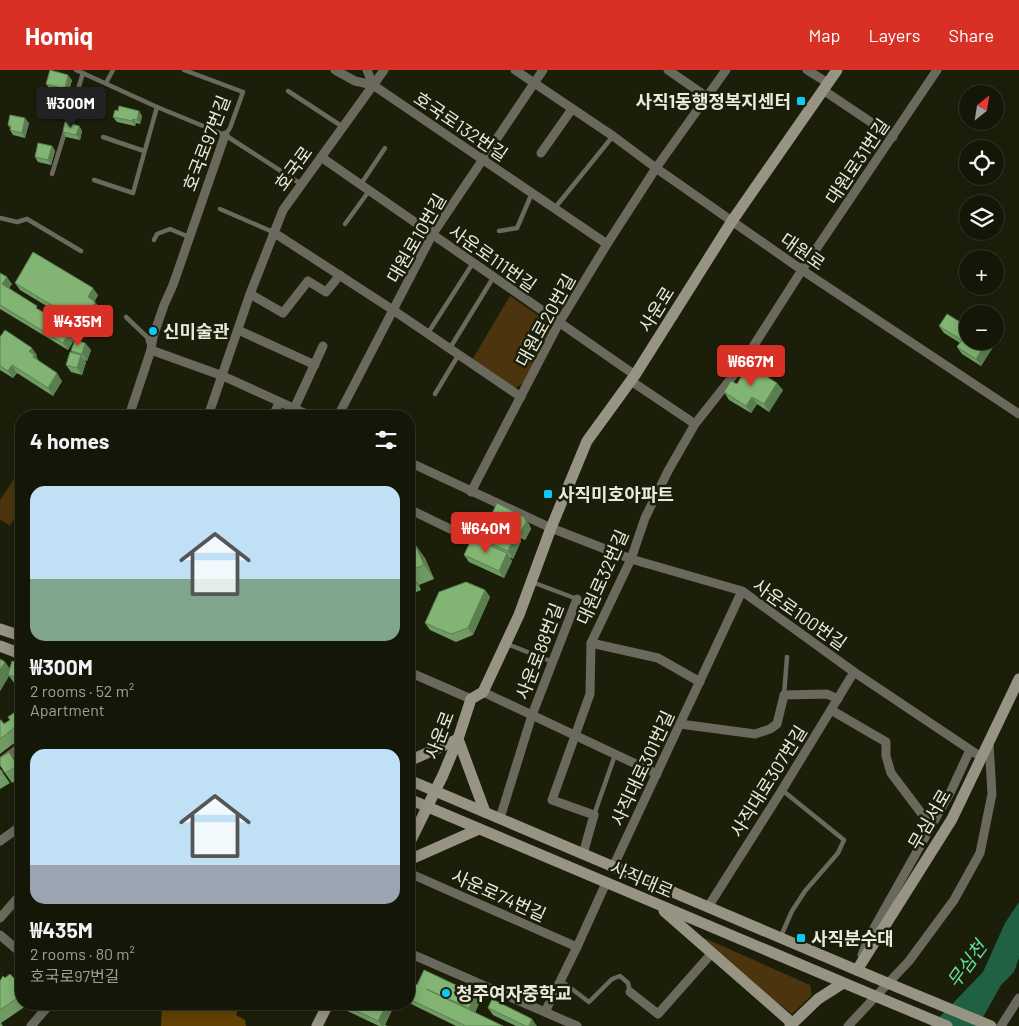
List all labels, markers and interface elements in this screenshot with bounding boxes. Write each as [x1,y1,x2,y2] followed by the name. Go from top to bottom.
[25,21,93,50] text: Homiq
[808,24,840,46] text: Map
[868,24,921,46] text: Layers
[949,24,994,46] text: Share
[959,85,1004,130] north arrow
[959,85,1004,350] map controls
[36,87,106,129] pin: ₩300M
[410,87,512,165] street label: 호국로132번길
[636,90,791,112] place label: 사직1동행정복지센터
[178,92,234,194] street label: 호국로97번길
[47,93,95,112] text: ₩300M
[795,95,807,107] marker: 사직1동행정복지센터
[820,114,894,208] street label: 대원로31번길
[959,140,1004,185] button: locate
[269,141,317,195] street label: 호국로
[382,190,450,286] street label: 대원로10번길
[959,195,1004,240] button: layers
[445,220,541,296] street label: 사운로111번길
[776,228,830,274] street label: 대원로
[959,250,1004,295] button: +
[511,270,579,370] street label: 대원로20번길
[634,282,678,336] street label: 사운로
[43,304,113,347] pin: ₩435M
[959,305,1004,350] button: −
[54,311,102,330] text: ₩435M
[163,320,230,342] place label: 신미술관
[147,325,159,337] marker: 신미술관
[716,344,786,387] pin: ₩667M
[728,351,774,370] text: ₩667M
[372,426,400,454] icon: filters
[30,428,109,453] text: 4 homes
[558,483,674,505] place label: 사직미호아파트
[542,488,554,500] marker: 사직미호아파트
[451,512,521,554] pin: ₩640M
[462,518,510,537] text: ₩640M
[170,519,260,609] icon: home
[571,526,633,628] street label: 대원로32번길
[749,574,851,654] street label: 사운로100번길
[511,600,567,702] street label: 사운로88번길
[30,654,93,679] text: ₩300M
[30,681,134,700] text: 2 rooms · 52 m²
[30,700,105,719] text: Apartment
[606,707,678,829] street label: 사직대로301번길
[420,708,458,762] street label: 사운로
[725,721,811,841] street label: 사직대로307번길
[170,781,260,871] icon: home
[903,785,955,853] street label: 무심서로
[607,856,677,902] street label: 사직대로
[448,864,550,926] street label: 사운로74번길
[30,917,93,942] text: ₩435M
[811,927,894,949] place label: 사직분수대
[795,932,807,944] marker: 사직분수대
[941,935,992,992] water label: 무심천
[30,944,135,963] text: 2 rooms · 80 m²
[30,966,120,985] text: 호국로97번길
[456,982,572,1004] place label: 청주여자중학교
[440,987,452,999] marker: 청주여자중학교

